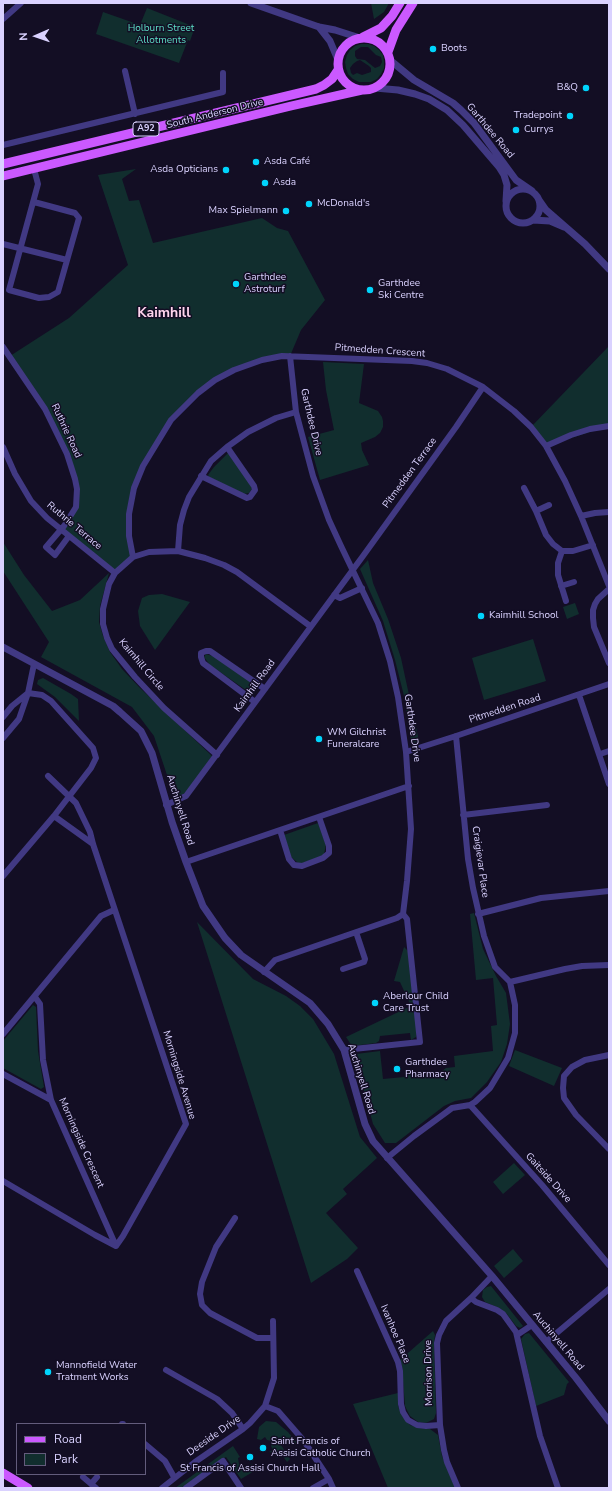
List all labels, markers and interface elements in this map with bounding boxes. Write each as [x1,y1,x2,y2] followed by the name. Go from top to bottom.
[16,16,56,56] north arrow
[128,23,194,46] park label: Holburn Street Allotments
[16,32,31,41] text: N
[441,43,467,55] place label: Boots
[428,44,438,54] marker: Boots
[557,82,578,94] place label: B&Q
[581,83,591,93] marker: B&Q
[165,96,265,132] street label: South Anderson Drive
[464,101,516,161] street label: Garthdee Road
[514,110,562,122] place label: Tradepoint
[565,111,575,121] marker: Tradepoint
[133,122,159,136] road number: A92
[524,124,554,136] place label: Currys
[511,125,521,135] marker: Currys
[264,156,310,168] place label: Asda Café
[251,157,261,167] marker: Asda Café
[150,164,218,176] place label: Asda Opticians
[221,165,231,175] marker: Asda Opticians
[273,177,296,189] place label: Asda
[260,178,270,188] marker: Asda
[317,198,370,210] place label: McDonald's
[304,199,314,209] marker: McDonald's
[209,205,278,217] place label: Max Spielmann
[281,206,291,216] marker: Max Spielmann
[244,272,286,296] place label: Garthdee Astroturf
[378,278,424,302] place label: Garthdee Ski Centre
[231,279,241,289] marker: Garthdee Astroturf
[365,285,375,295] marker: Garthdee Ski Centre
[137,306,191,322] district label: Kaimhill
[334,342,426,360] street label: Pitmedden Crescent
[297,387,325,457] street label: Garthdee Drive
[48,402,84,460] street label: Ruthrie Road
[380,435,440,511] street label: Pitmedden Terrace
[44,500,104,552] street label: Ruthrie Terrace
[489,610,558,622] place label: Kaimhill School
[476,611,486,621] marker: Kaimhill School
[116,636,166,694] street label: Kaimhill Circle
[232,657,278,715] street label: Kaimhill Road
[468,692,542,726] street label: Pitmedden Road
[401,693,423,763] street label: Garthdee Drive
[327,727,386,750] place label: WM Gilchrist Funeralcare
[314,734,324,744] marker: WM Gilchrist Funeralcare
[164,773,196,847] street label: Auchinyell Road
[469,825,491,899] street label: Craigievar Place
[383,991,449,1014] place label: Aberlour Child Care Trust
[370,998,380,1008] marker: Aberlour Child Care Trust
[160,1029,198,1121] street label: Morningside Avenue
[345,1042,377,1116] street label: Auchinyell Road
[405,1057,450,1080] place label: Garthdee Pharmacy
[392,1064,402,1074] marker: Garthdee Pharmacy
[56,1096,106,1190] street label: Morningside Crescent
[522,1151,574,1205] street label: Gaitside Drive
[377,1303,413,1365] street label: Ivanhoe Place
[530,1309,586,1373] street label: Auchinyell Road
[422,1340,436,1406] street label: Morrison Drive
[56,1360,137,1384] place label: Mannofield Water Tratment Works
[43,1367,53,1377] marker: Mannofield Water Tratment Works
[185,1413,243,1459] street label: Deeside Drive
[16,1423,146,1475] legend
[54,1431,82,1447] text: Road
[271,1436,371,1460] place label: Saint Francis of Assisi Catholic Church
[258,1443,268,1453] marker: Saint Francis of Assisi Catholic Church
[54,1451,78,1467] text: Park
[245,1452,255,1462] marker: St Francis of Assisi Church Hall
[180,1463,320,1475] place label: St Francis of Assisi Church Hall

